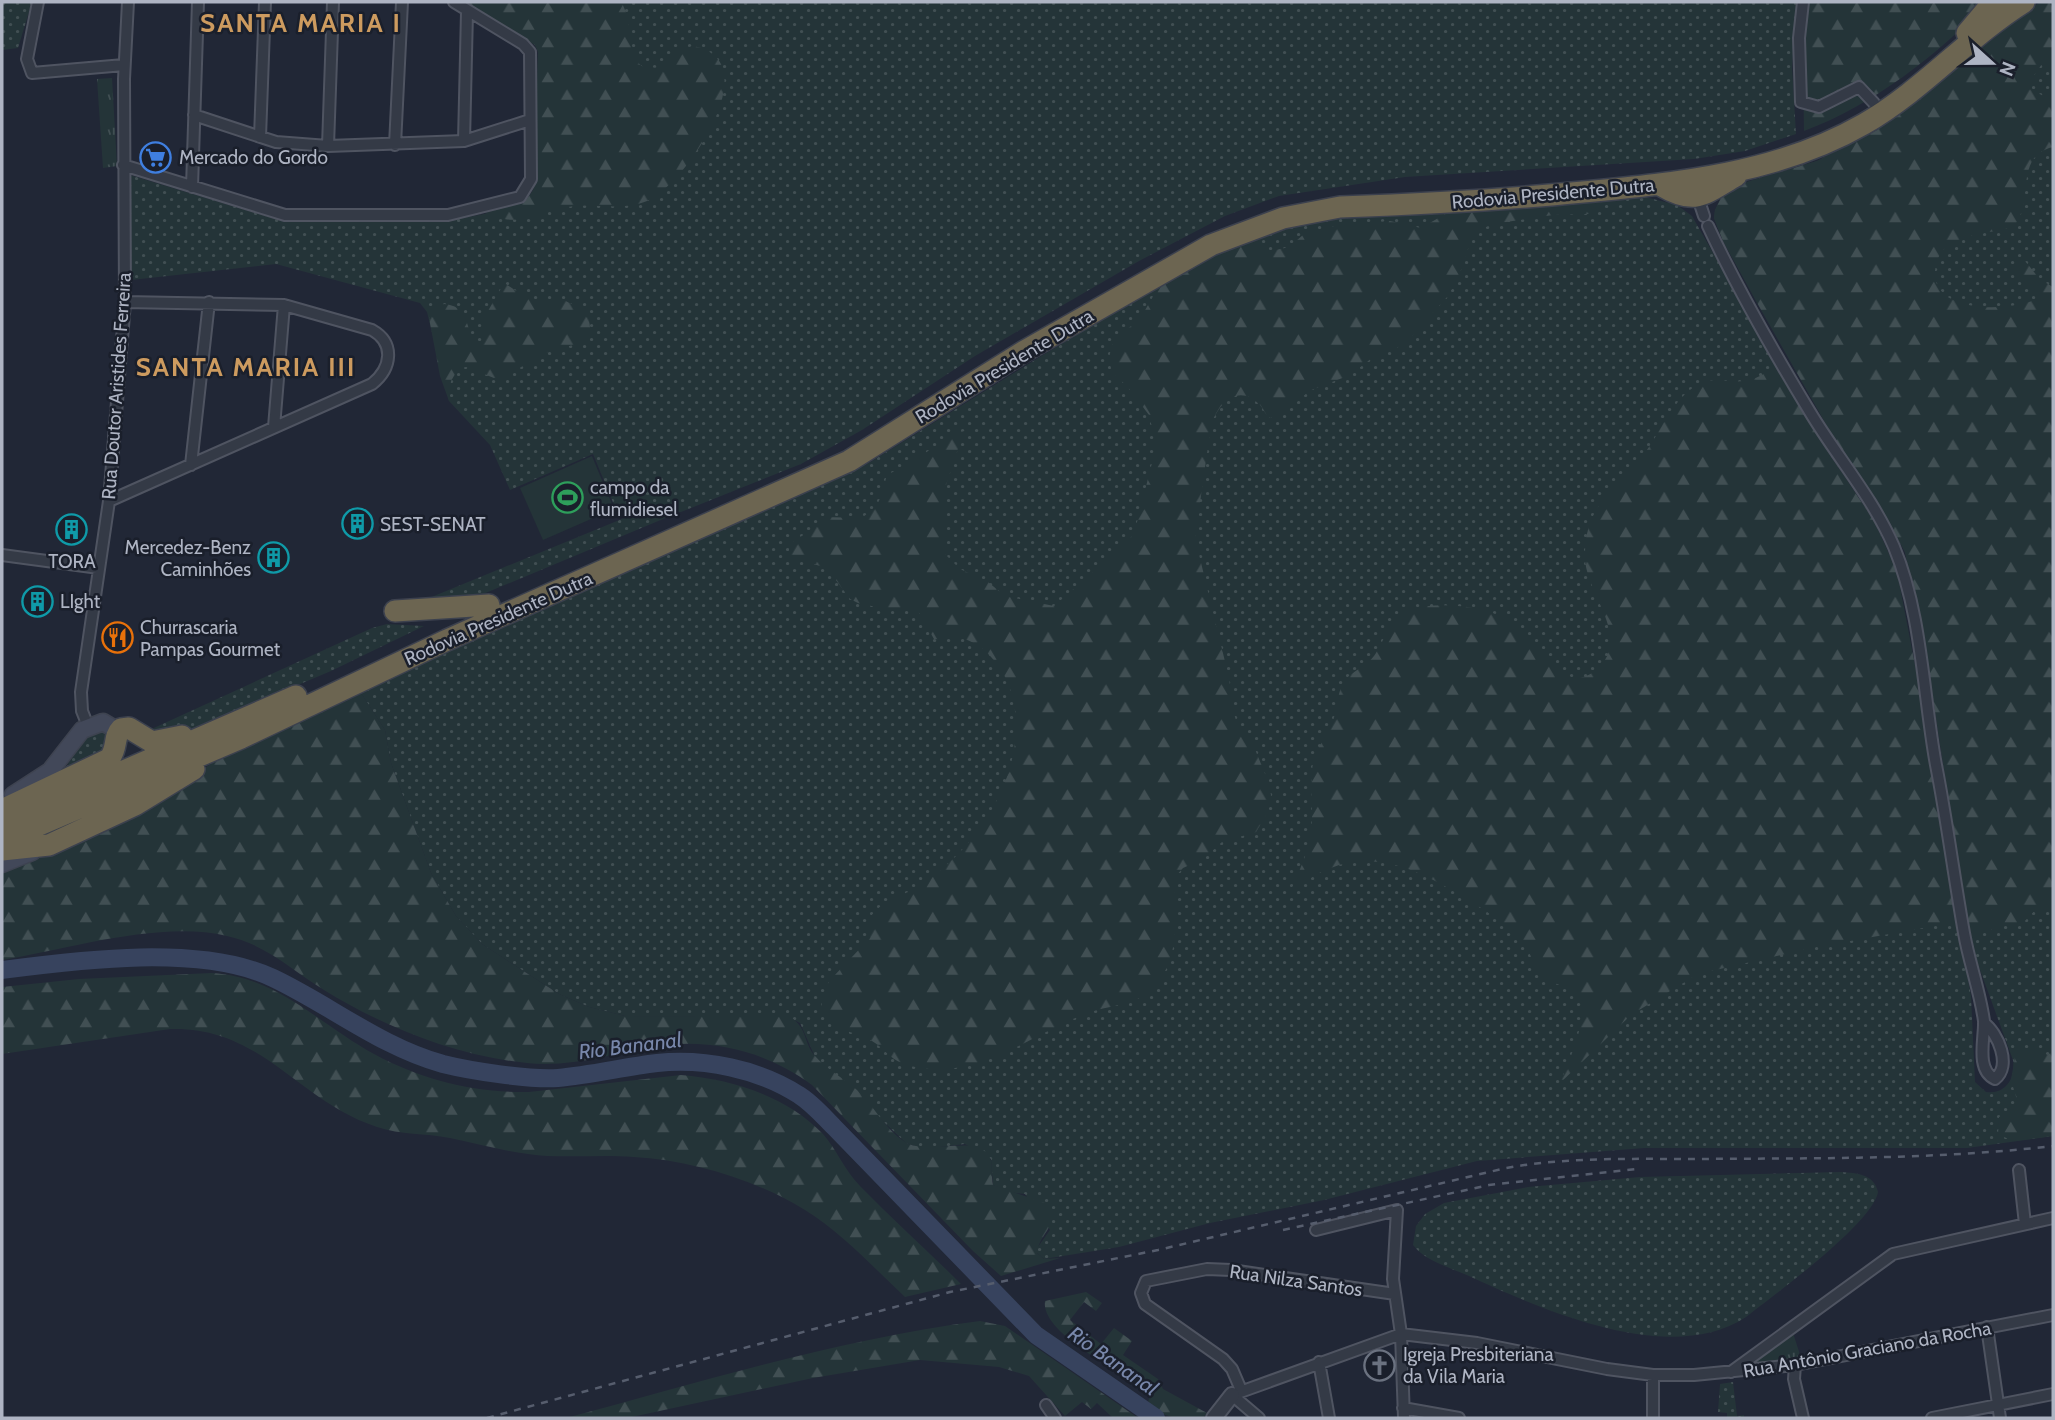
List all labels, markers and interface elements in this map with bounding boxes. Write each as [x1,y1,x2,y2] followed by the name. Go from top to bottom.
[200,7,402,39] district label: SANTA MARIA I
[1957,28,2027,98] north arrow
[1994,59,2021,79] text: N
[139,140,173,174] supermarket icon: Mercado do Gordo
[179,146,328,169] place label: Mercado do Gordo
[1451,173,1655,214] street label: Rodovia Presidente Dutra
[97,272,136,500] street label: Rua Doutor Aristides Ferreira
[911,304,1097,429] street label: Rodovia Presidente Dutra
[136,351,356,383] district label: SANTA MARIA III
[590,476,678,521] place label: campo da flumidiesel
[550,481,584,515] sports icon: campo da flumidiesel
[340,507,374,541] building icon: SEST-SENAT
[55,513,89,547] building icon: TORA
[380,513,486,536] place label: SEST-SENAT
[124,536,251,581] place label: Mercedez-Benz Caminhões
[257,541,291,575] building icon: Mercedez-Benz Caminhões
[48,550,96,573] place label: TORA
[401,567,596,670] street label: Rodovia Presidente Dutra
[20,584,54,618] building icon: LIght
[60,590,101,613] place label: LIght
[140,616,281,661] place label: Churrascaria Pampas Gourmet
[100,621,134,655] restaurant icon: Churrascaria Pampas Gourmet
[577,1027,683,1064] water label: Rio Bananal
[1228,1260,1364,1301] street label: Rua Nilza Santos
[1741,1316,1993,1383] street label: Rua Antônio Graciano da Rocha
[1064,1321,1163,1401] water label: Rio Bananal
[1403,1343,1554,1388] place label: Igreja Presbiteriana da Vila Maria
[1363,1348,1397,1382] church icon: Igreja Presbiteriana da Vila Maria

